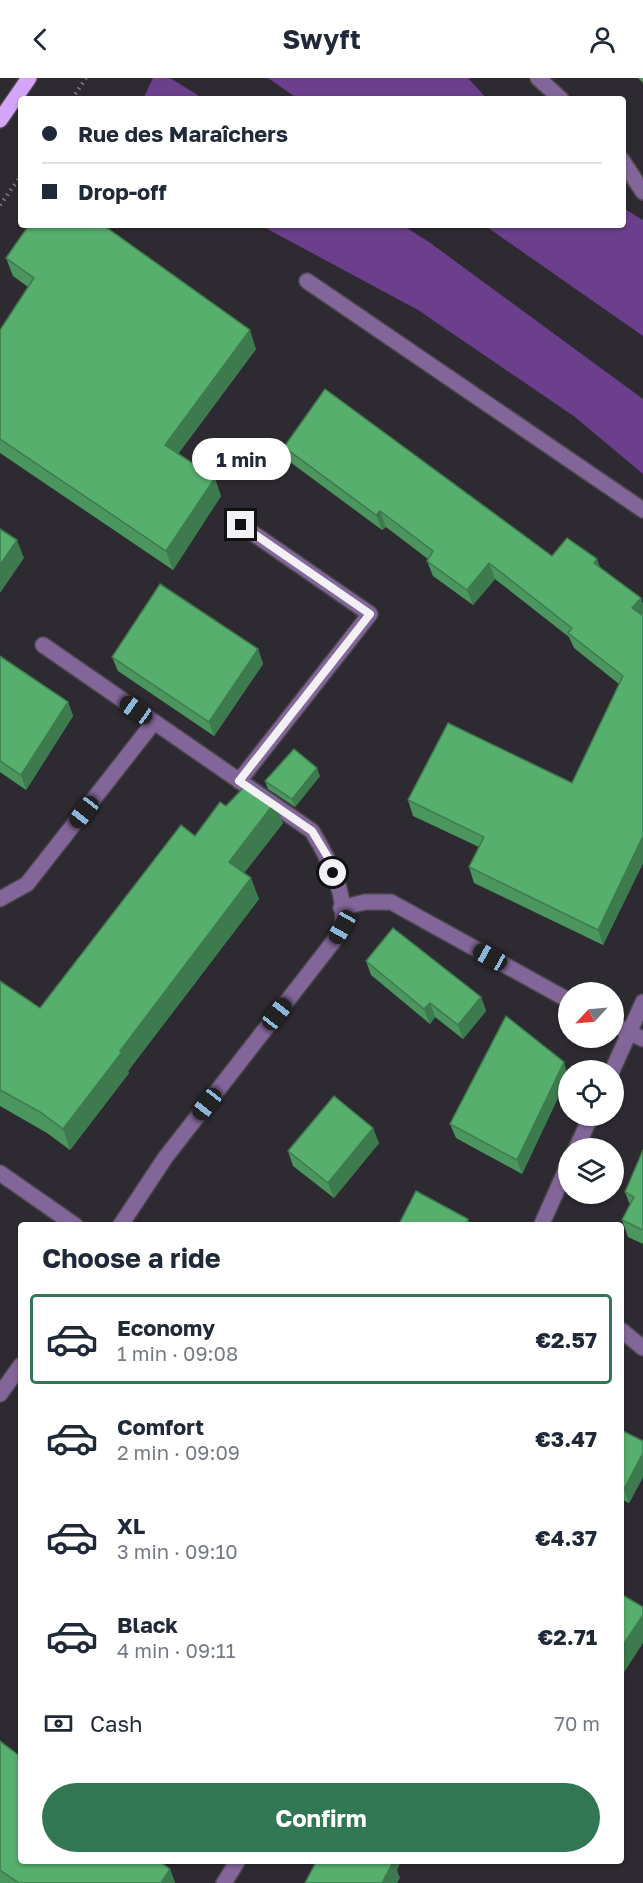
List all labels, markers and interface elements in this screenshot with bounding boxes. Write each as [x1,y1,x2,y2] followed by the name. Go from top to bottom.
[24,23,57,56] icon: back
[282,23,361,55] text: Swyft
[586,23,619,56] icon: person
[78,120,288,147] text: Rue des Maraîchers
[78,178,167,205] text: Drop-off
[192,438,290,480] callout: 1 min
[216,447,267,471] text: 1 min
[227,511,254,538] route end
[116,692,156,728] car
[66,792,102,832] car
[319,859,346,886] route start
[325,907,359,947] car
[470,940,510,974] car
[558,982,624,1048] north arrow
[558,982,624,1204] map controls
[259,994,295,1034] car
[558,1060,624,1126] button: locate
[189,1084,225,1124] car
[558,1138,624,1204] button: layers
[42,1242,221,1274] text: Choose a ride
[45,1312,99,1366] icon: car
[117,1314,215,1341] text: Economy
[536,1326,597,1353] text: €2.57
[117,1341,238,1365] text: 1 min · 09:08
[45,1411,99,1465] icon: car
[117,1413,204,1440] text: Comfort
[535,1425,597,1452] text: €3.47
[117,1440,240,1464] text: 2 min · 09:09
[45,1510,99,1564] icon: car
[117,1512,145,1539] text: XL
[535,1524,597,1551] text: €4.37
[117,1539,238,1563] text: 3 min · 09:10
[45,1609,99,1663] icon: car
[117,1611,178,1638] text: Black
[538,1623,597,1650] text: €2.71
[117,1638,235,1662] text: 4 min · 09:11
[42,1707,75,1740] icon: cash
[90,1710,143,1737] text: Cash
[554,1711,600,1735] text: 70 m
[42,1783,600,1852] button: Confirm

